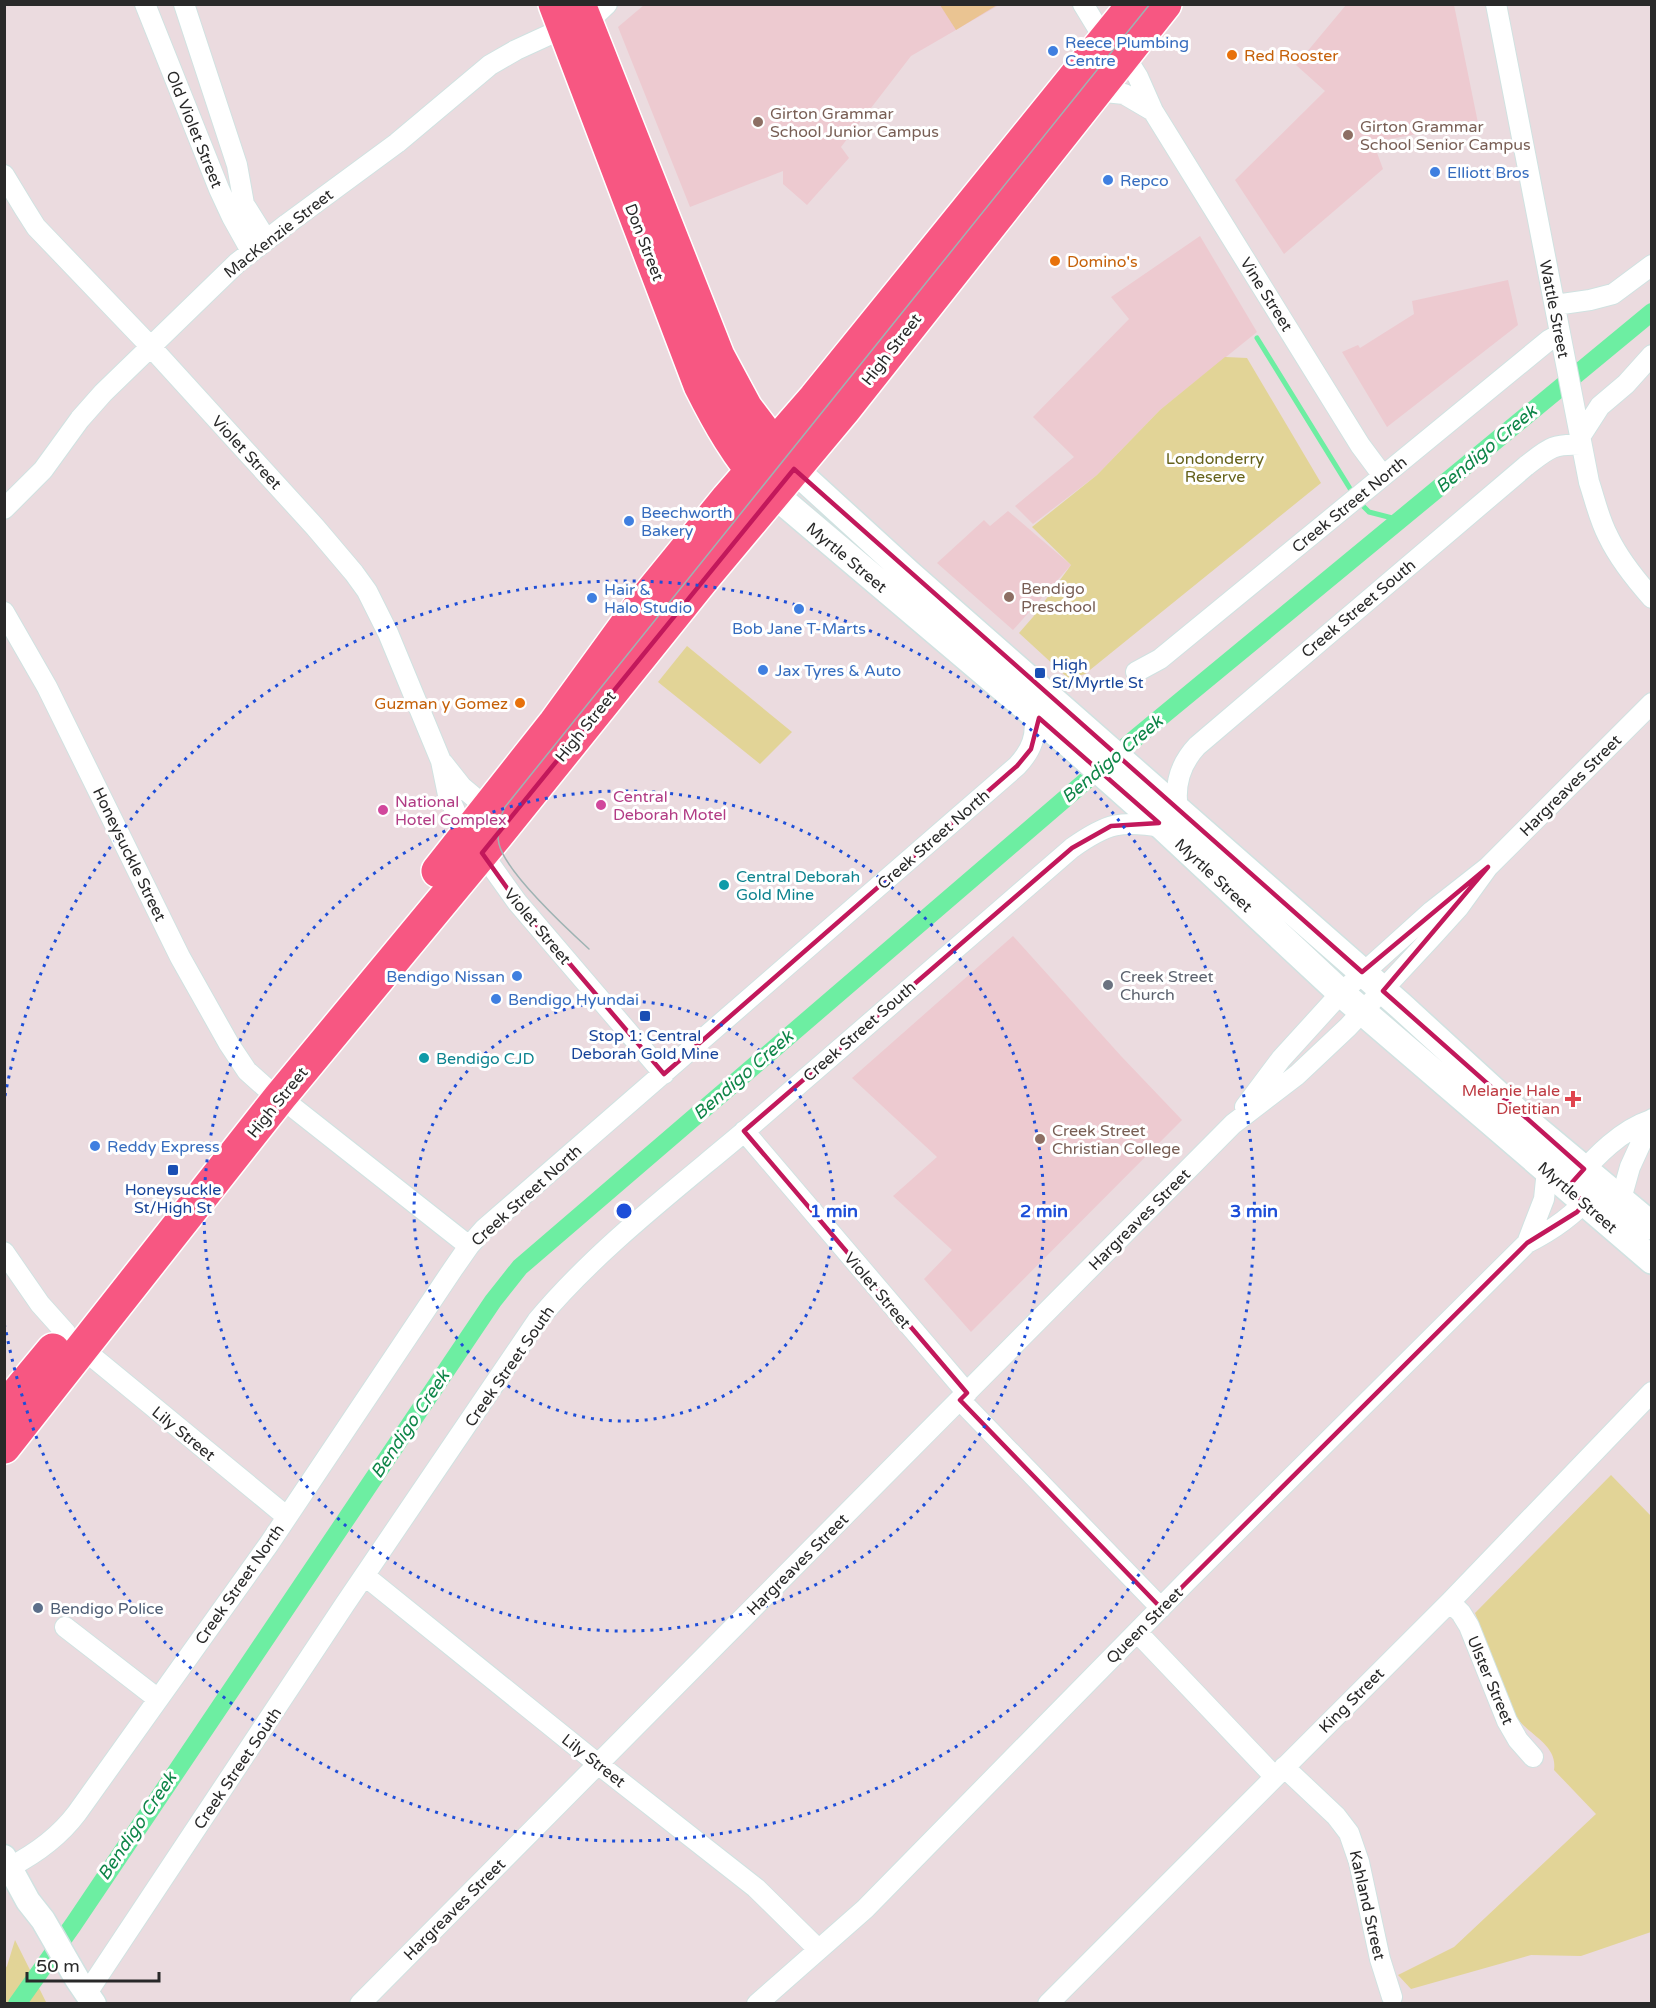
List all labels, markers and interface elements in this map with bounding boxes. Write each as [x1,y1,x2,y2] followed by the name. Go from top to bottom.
[1065,33,1189,71] place label: Reece Plumbing Centre
[1046,44,1060,58] marker: Reece Plumbing Centre
[1244,46,1339,66] place label: Red Rooster
[1225,48,1239,62] marker: Red Rooster
[161,68,227,191] street label: Old Violet Street
[770,104,939,142] place label: Girton Grammar School Junior Campus
[751,115,765,129] marker: Girton Grammar School Junior Campus
[1360,117,1531,155] place label: Girton Grammar School Senior Campus
[1341,128,1355,142] marker: Girton Grammar School Senior Campus
[1447,163,1529,183] place label: Elliott Bros
[1428,165,1442,179] marker: Elliott Bros
[1120,171,1169,191] place label: Repco
[1101,173,1115,187] marker: Repco
[220,185,337,283] street label: MacKenzie Street
[620,201,668,284] street label: Don Street
[1067,252,1138,272] place label: Domino's
[1048,254,1062,268] marker: Domino's
[1236,254,1297,335] street label: Vine Street
[1535,258,1573,360] street label: Wattle Street
[858,310,926,390] street label: High Street
[1431,399,1542,498] water label: Bendigo Creek
[207,412,286,494] street label: Violet Street
[1166,449,1265,487] park label: Londonderry Reserve
[1288,452,1411,557] street label: Creek Street North
[641,503,733,541] place label: Beechworth Bakery
[622,514,636,528] marker: Beechworth Bakery
[802,518,891,597] street label: Myrtle Street
[1297,555,1420,662] street label: Creek Street South
[1021,579,1096,617] place label: Bendigo Preschool
[604,580,692,618] place label: Hair & Halo Studio
[1002,590,1016,604] marker: Bendigo Preschool
[585,591,599,605] marker: Hair & Halo Studio
[792,602,806,616] marker: Bob Jane T-Marts
[732,619,866,639] place label: Bob Jane T-Marts
[1052,655,1144,693] place label: High St/Myrtle St
[775,661,901,681] place label: Jax Tyres & Auto
[756,663,770,677] marker: Jax Tyres & Auto
[1033,666,1047,680] marker: High St/Myrtle St
[551,687,620,766] street label: High Street
[374,694,508,714] place label: Guzman y Gomez
[513,696,527,710] marker: Guzman y Gomez
[1057,709,1168,808] water label: Bendigo Creek
[1516,731,1626,841] street label: Hargreaves Street
[88,784,170,925] street label: Honeysuckle Street
[873,786,994,894] street label: Creek Street North
[613,787,727,825] place label: Central Deborah Motel
[395,792,507,830] place label: National Hotel Complex
[594,798,608,812] marker: Central Deborah Motel
[376,803,390,817] marker: National Hotel Complex
[1170,835,1256,917] street label: Myrtle Street
[736,867,860,905] place label: Central Deborah Gold Mine
[717,878,731,892] marker: Central Deborah Gold Mine
[499,884,575,969] street label: Violet Street
[386,967,505,987] place label: Bendigo Nissan
[1120,967,1214,1005] place label: Creek Street Church
[510,969,524,983] marker: Bendigo Nissan
[799,977,920,1086] street label: Creek Street South
[1101,978,1115,992] marker: Creek Street Church
[508,990,639,1010] place label: Bendigo Hyundai
[489,992,503,1006] marker: Bendigo Hyundai
[638,1009,652,1023] marker: Stop 1: Central Deborah Gold Mine
[688,1025,798,1124] water label: Bendigo Creek
[571,1026,719,1064] place label: Stop 1: Central Deborah Gold Mine
[436,1049,534,1069] place label: Bendigo CJD
[417,1051,431,1065] marker: Bendigo CJD
[243,1063,312,1142] street label: High Street
[1462,1081,1560,1119] place label: Melanie Hale Dietitian
[1564,1090,1582,1108] marker: Melanie Hale Dietitian
[1052,1121,1180,1159] place label: Creek Street Christian College
[1033,1132,1047,1146] marker: Creek Street Christian College
[107,1137,220,1157] place label: Reddy Express
[88,1139,102,1153] marker: Reddy Express
[467,1141,586,1251] street label: Creek Street North
[1533,1158,1621,1238] street label: Myrtle Street
[166,1163,180,1177] marker: Honeysuckle St/High St
[1085,1165,1195,1275] street label: Hargreaves Street
[125,1180,221,1218] place label: Honeysuckle St/High St
[810,1200,858,1222] text: 1 min
[1020,1200,1068,1222] text: 2 min
[1230,1200,1278,1222] text: 3 min
[614,1201,634,1221] centre of rings
[839,1248,915,1333] street label: Violet Street
[461,1302,559,1431] street label: Creek Street South
[366,1365,455,1482] water label: Bendigo Creek
[148,1402,219,1465] street label: Lily Street
[743,1510,853,1620] street label: Hargreaves Street
[191,1521,289,1649] street label: Creek Street North
[1102,1583,1187,1668] street label: Queen Street
[50,1599,164,1619] place label: Bendigo Police
[31,1601,45,1615] marker: Bendigo Police
[1462,1633,1518,1728] street label: Ulster Street
[1315,1664,1389,1738] street label: King Street
[190,1704,286,1833] street label: Creek Street South
[557,1730,629,1792] street label: Lily Street
[93,1767,182,1884] water label: Bendigo Creek
[1345,1848,1389,1962] street label: Kahland Street
[400,1855,510,1965] street label: Hargreaves Street
[27,1945,159,1983] scale bar
[36,1955,80,1977] text: 50 m

